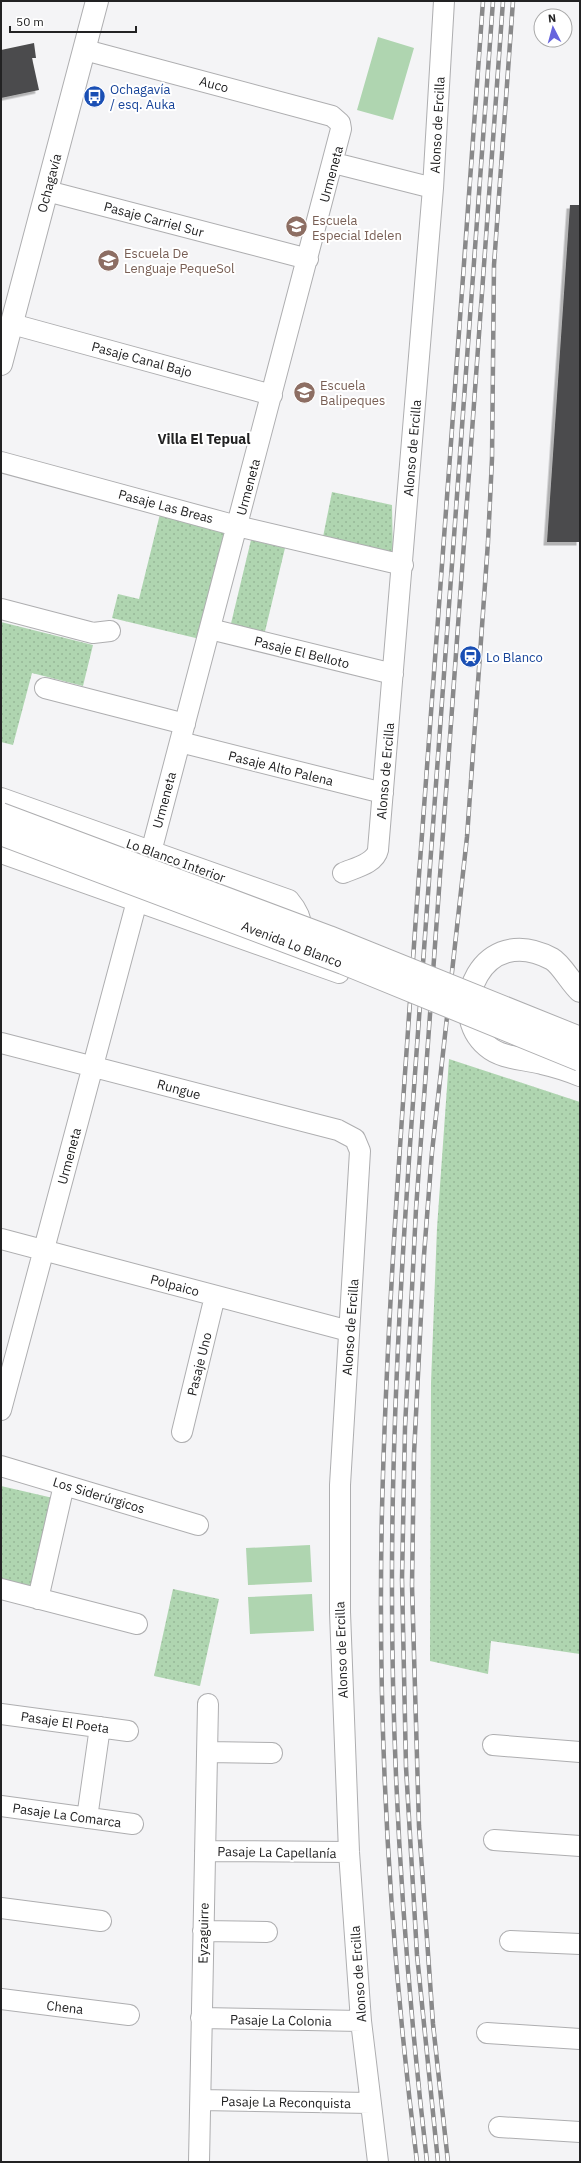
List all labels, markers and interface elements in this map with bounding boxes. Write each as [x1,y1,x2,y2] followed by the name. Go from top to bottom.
[10,8,136,34] scale bar
[533,8,573,48] north arrow
[547,11,557,25] text: N
[16,14,44,29] text: 50 m
[197,72,230,97] street label: Auco
[426,76,449,174] street label: Alonso de Ercilla
[110,81,175,113] place label: Ochagavía / esq. Auka
[82,83,108,109] bus stop icon: Ochagavía / esq. Auka
[316,144,347,204] street label: Urmeneta
[33,152,66,214] street label: Ochagavía
[102,198,206,241] street label: Pasaje Carriel Sur
[312,212,402,244] place label: Escuela Especial Idelen
[283,214,309,240] school or university icon: Escuela Especial Idelen
[124,245,235,277] place label: Escuela De Lenguaje PequeSol
[96,247,122,273] school or university icon: Escuela De Lenguaje PequeSol
[90,338,194,381] street label: Pasaje Canal Bajo
[320,377,385,409] place label: Escuela Balipeques
[291,379,317,405] school or university icon: Escuela Balipeques
[400,399,425,497] street label: Alonso de Ercilla
[158,430,251,448] district label: Villa El Tepual
[233,457,264,517] street label: Urmeneta
[116,486,215,527] street label: Pasaje Las Breas
[253,632,351,673] street label: Pasaje El Belloto
[458,644,484,670] station icon: Lo Blanco
[486,649,543,666] place label: Lo Blanco
[373,722,398,820] street label: Alonso de Ercilla
[227,747,335,790] street label: Pasaje Alto Palena
[149,770,180,830] street label: Urmeneta
[124,835,228,886] street label: Lo Blanco Interior
[239,917,345,971] street label: Avenida Lo Blanco
[155,1076,203,1103] street label: Rungue
[54,1126,85,1186] street label: Urmeneta
[149,1271,201,1300] street label: Polpaico
[339,1278,362,1376] street label: Alonso de Ercilla
[183,1331,216,1398] street label: Pasaje Uno
[51,1473,147,1518] street label: Los Siderúrgicos
[331,1601,352,1699] street label: Alonso de Ercilla
[20,1708,110,1737] street label: Pasaje El Poeta
[11,1799,123,1832] street label: Pasaje La Comarca
[217,1843,337,1862] street label: Pasaje La Capellanía
[194,1902,213,1964] street label: Eyzaguirre
[347,1925,370,2023] street label: Alonso de Ercilla
[46,1997,84,2018] street label: Chena
[230,2011,332,2030] street label: Pasaje La Colonia
[221,2093,351,2112] street label: Pasaje La Reconquista

